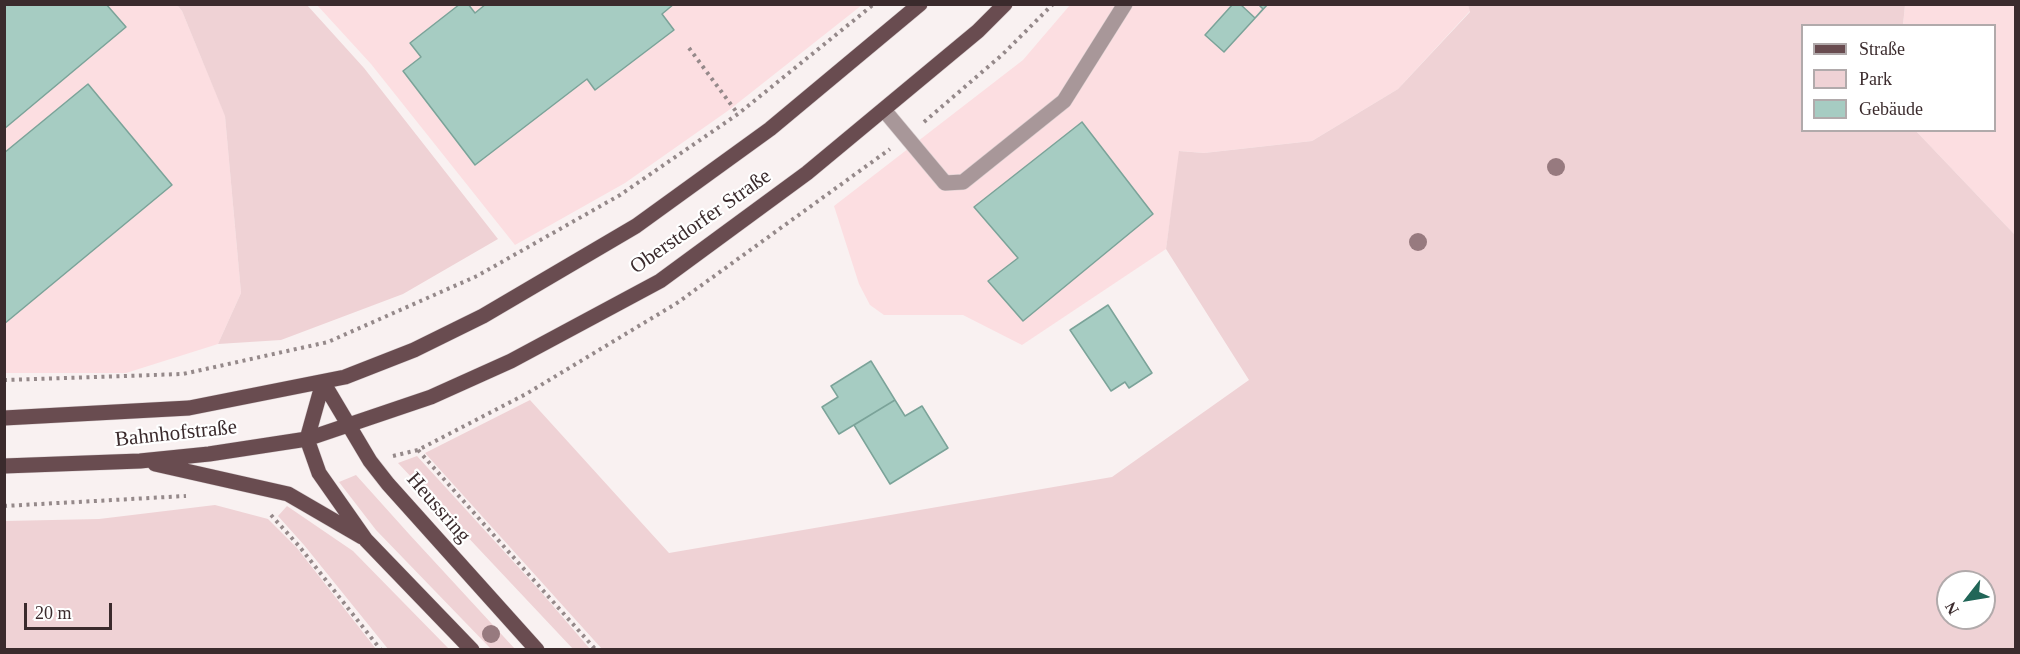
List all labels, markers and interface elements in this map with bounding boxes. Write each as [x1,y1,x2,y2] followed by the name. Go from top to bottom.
[1801,24,1996,132] legend
[1859,39,1905,59] text: Straße
[1859,69,1892,89] text: Park
[1859,99,1923,119] text: Gebäude
[626,164,776,280] street label: Oberstdorfer Straße
[114,415,238,453] street label: Bahnhofstraße
[401,468,475,548] street label: Heussring
[1936,570,1996,630] north arrow
[27,591,116,629] scale bar
[1942,599,1962,618] text: N
[35,603,72,623] text: 20 m

